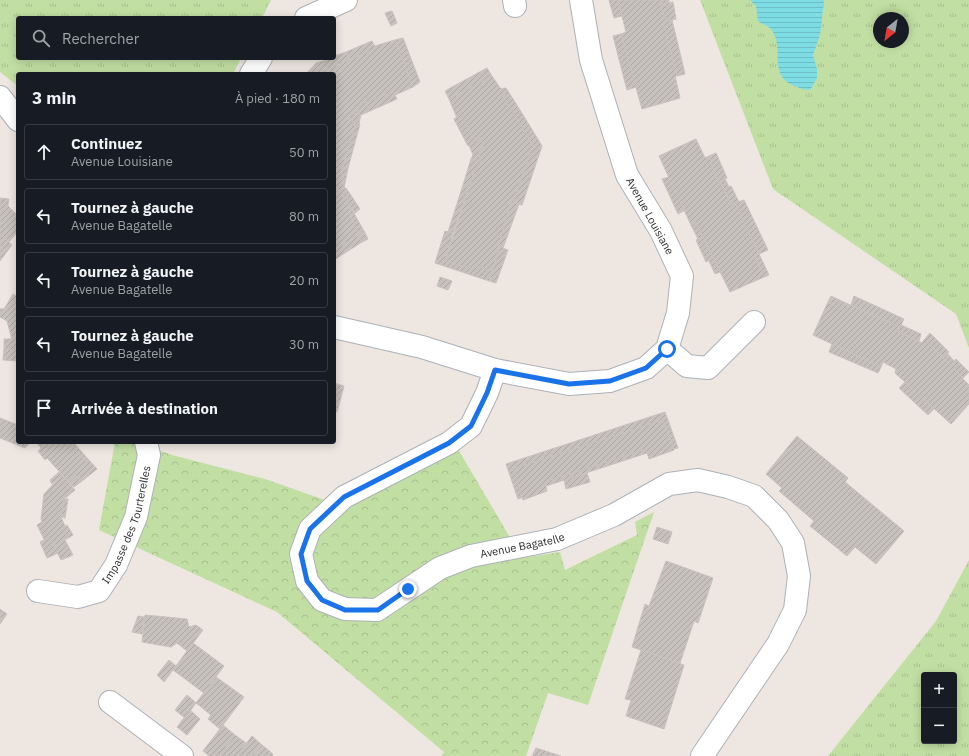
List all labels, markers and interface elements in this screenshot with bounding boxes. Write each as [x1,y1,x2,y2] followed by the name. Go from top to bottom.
[873,12,909,48] north arrow
[16,16,336,60] search box
[30,27,52,49] icon: search
[62,29,139,48] text: Rechercher
[32,87,76,109] text: 3 min
[235,90,320,107] text: À pied · 180 m
[71,134,142,153] text: Continuez
[33,141,55,163] icon: ahead
[289,144,319,161] text: 50 m
[71,153,173,170] text: Avenue Louisiane
[623,175,677,257] street label: Avenue Louisiane
[71,198,194,217] text: Tournez à gauche
[33,205,55,227] icon: left
[289,208,319,225] text: 80 m
[71,217,172,234] text: Avenue Bagatelle
[71,262,194,281] text: Tournez à gauche
[33,269,55,291] icon: left
[289,272,319,289] text: 20 m
[71,281,172,298] text: Avenue Bagatelle
[71,326,194,345] text: Tournez à gauche
[33,333,55,355] icon: left
[289,336,319,353] text: 30 m
[658,340,676,358] route start
[71,345,172,362] text: Avenue Bagatelle
[33,397,55,419] icon: arrive
[71,399,218,418] text: Arrivée à destination
[99,464,154,586] street label: Impasse des Tourterelles
[479,530,567,561] street label: Avenue Bagatelle
[399,580,417,598] route end
[921,672,957,744] map controls
[921,672,957,708] button: +
[921,708,957,744] button: −

